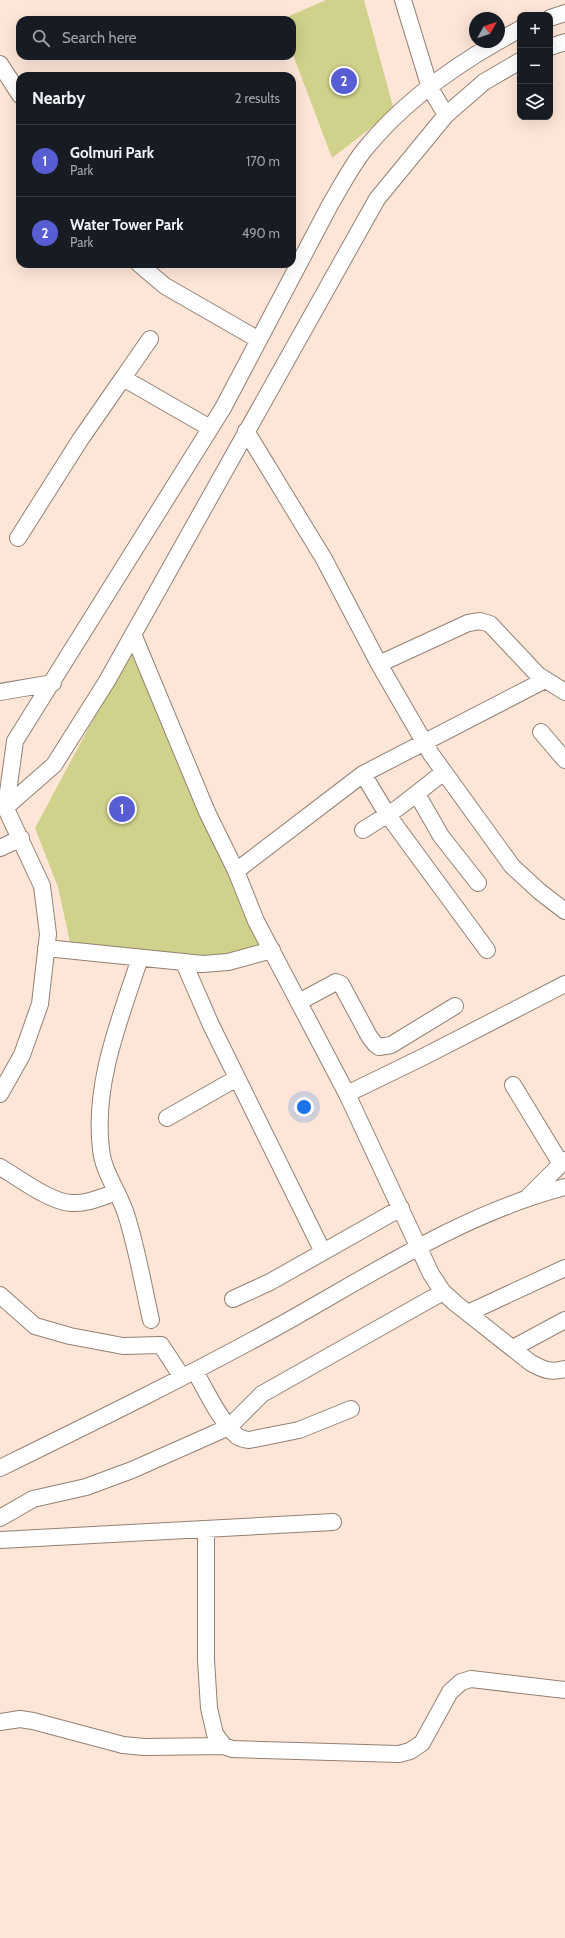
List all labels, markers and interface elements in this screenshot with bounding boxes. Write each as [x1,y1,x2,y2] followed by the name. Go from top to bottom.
[469,12,505,48] north arrow
[517,12,553,120] map controls
[517,12,553,48] button: +
[16,16,296,60] search box
[30,27,52,49] icon: search
[62,29,137,47] text: Search here
[517,48,553,84] button: −
[331,66,357,96] pin: 2
[517,84,553,120] button: layers
[32,88,85,108] text: Nearby
[235,90,280,106] text: 2 results
[70,144,154,162] text: Golmuri Park
[43,153,47,169] text: 1
[246,153,280,169] text: 170 m
[70,162,93,178] text: Park
[70,216,183,234] text: Water Tower Park
[42,225,48,241] text: 2
[242,225,280,241] text: 490 m
[70,234,93,250] text: Park
[109,794,135,824] pin: 1
[294,1097,314,1117] your location

